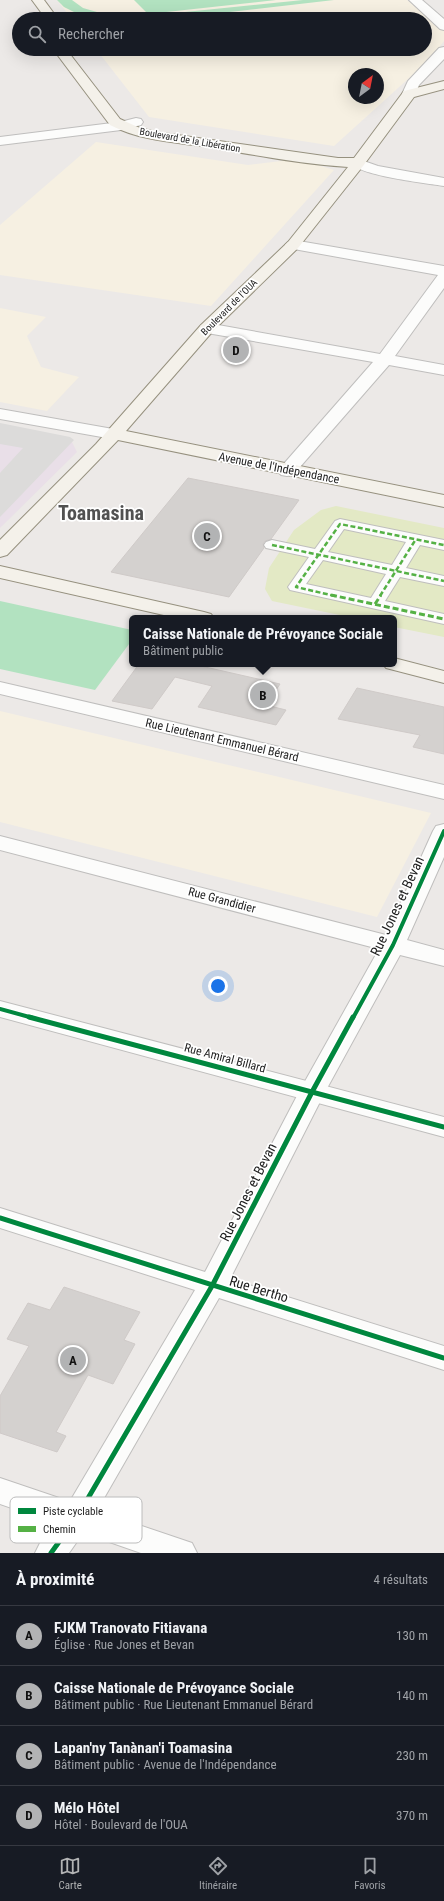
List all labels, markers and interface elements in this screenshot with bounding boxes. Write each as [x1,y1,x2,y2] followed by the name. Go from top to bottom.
[12,12,432,56] search box
[26,23,48,45] icon: search
[58,25,124,43] text: Rechercher
[348,68,384,104] north arrow
[139,126,241,154] street label: Boulevard de la Libération
[199,277,259,337] street label: Boulevard de l'OUA
[223,335,249,365] pin: D
[217,449,341,487] street label: Avenue de l'Indépendance
[58,501,144,525] district label: Toamasina
[194,521,220,551] pin: C
[129,615,397,667] popup
[143,625,383,643] text: Caisse Nationale de Prévoyance Sociale
[143,643,223,658] text: Bâtiment public
[250,680,276,710] pin: B
[144,716,300,764] street label: Rue Lieutenant Emmanuel Bérard
[367,854,427,958] street label: Rue Jones et Bevan
[187,884,258,916] street label: Rue Grandidier
[208,976,228,996] your location
[183,1040,267,1076] street label: Rue Amiral Billard
[216,1140,280,1244] street label: Rue Jones et Bevan
[228,1272,290,1306] street label: Rue Bertho
[60,1345,86,1375] pin: A
[10,1497,142,1543] legend
[43,1505,103,1518] text: Piste cyclable
[43,1523,76,1536] text: Chemin
[16,1569,94,1589] text: À proximité
[374,1572,428,1587] text: 4 résultats
[54,1619,207,1637] text: FJKM Tranovato Fitiavana
[25,1628,33,1643] text: A
[396,1628,428,1643] text: 130 m
[54,1637,194,1652] text: Église · Rue Jones et Bevan
[54,1679,294,1697] text: Caisse Nationale de Prévoyance Sociale
[25,1688,33,1703] text: B
[396,1688,428,1703] text: 140 m
[54,1697,313,1712] text: Bâtiment public · Rue Lieutenant Emmanuel Bérard
[54,1739,232,1757] text: Lapan'ny Tanànan'i Toamasina
[25,1748,33,1763] text: C
[396,1748,428,1763] text: 230 m
[54,1757,277,1772] text: Bâtiment public · Avenue de l'Indépendance
[54,1799,119,1817] text: Mélo Hôtel
[25,1808,33,1823] text: D
[396,1808,428,1823] text: 370 m
[54,1817,188,1832] text: Hôtel · Boulevard de l'OUA
[58,1855,82,1892] tab: Carte
[199,1855,237,1892] tab: Itinéraire
[354,1855,386,1892] tab: Favoris

